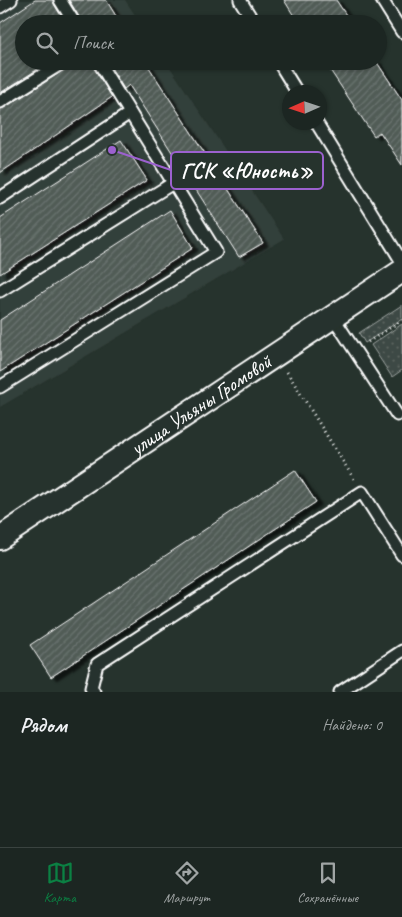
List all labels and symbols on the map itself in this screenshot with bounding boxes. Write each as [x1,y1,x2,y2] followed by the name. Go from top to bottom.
[282,85,327,130] north arrow
[171,152,323,189] callout: ГСК «Юность»
[181,157,313,185] text: ГСК «Юность»
[123,348,277,462] street label: улица Ульяны Громовой

